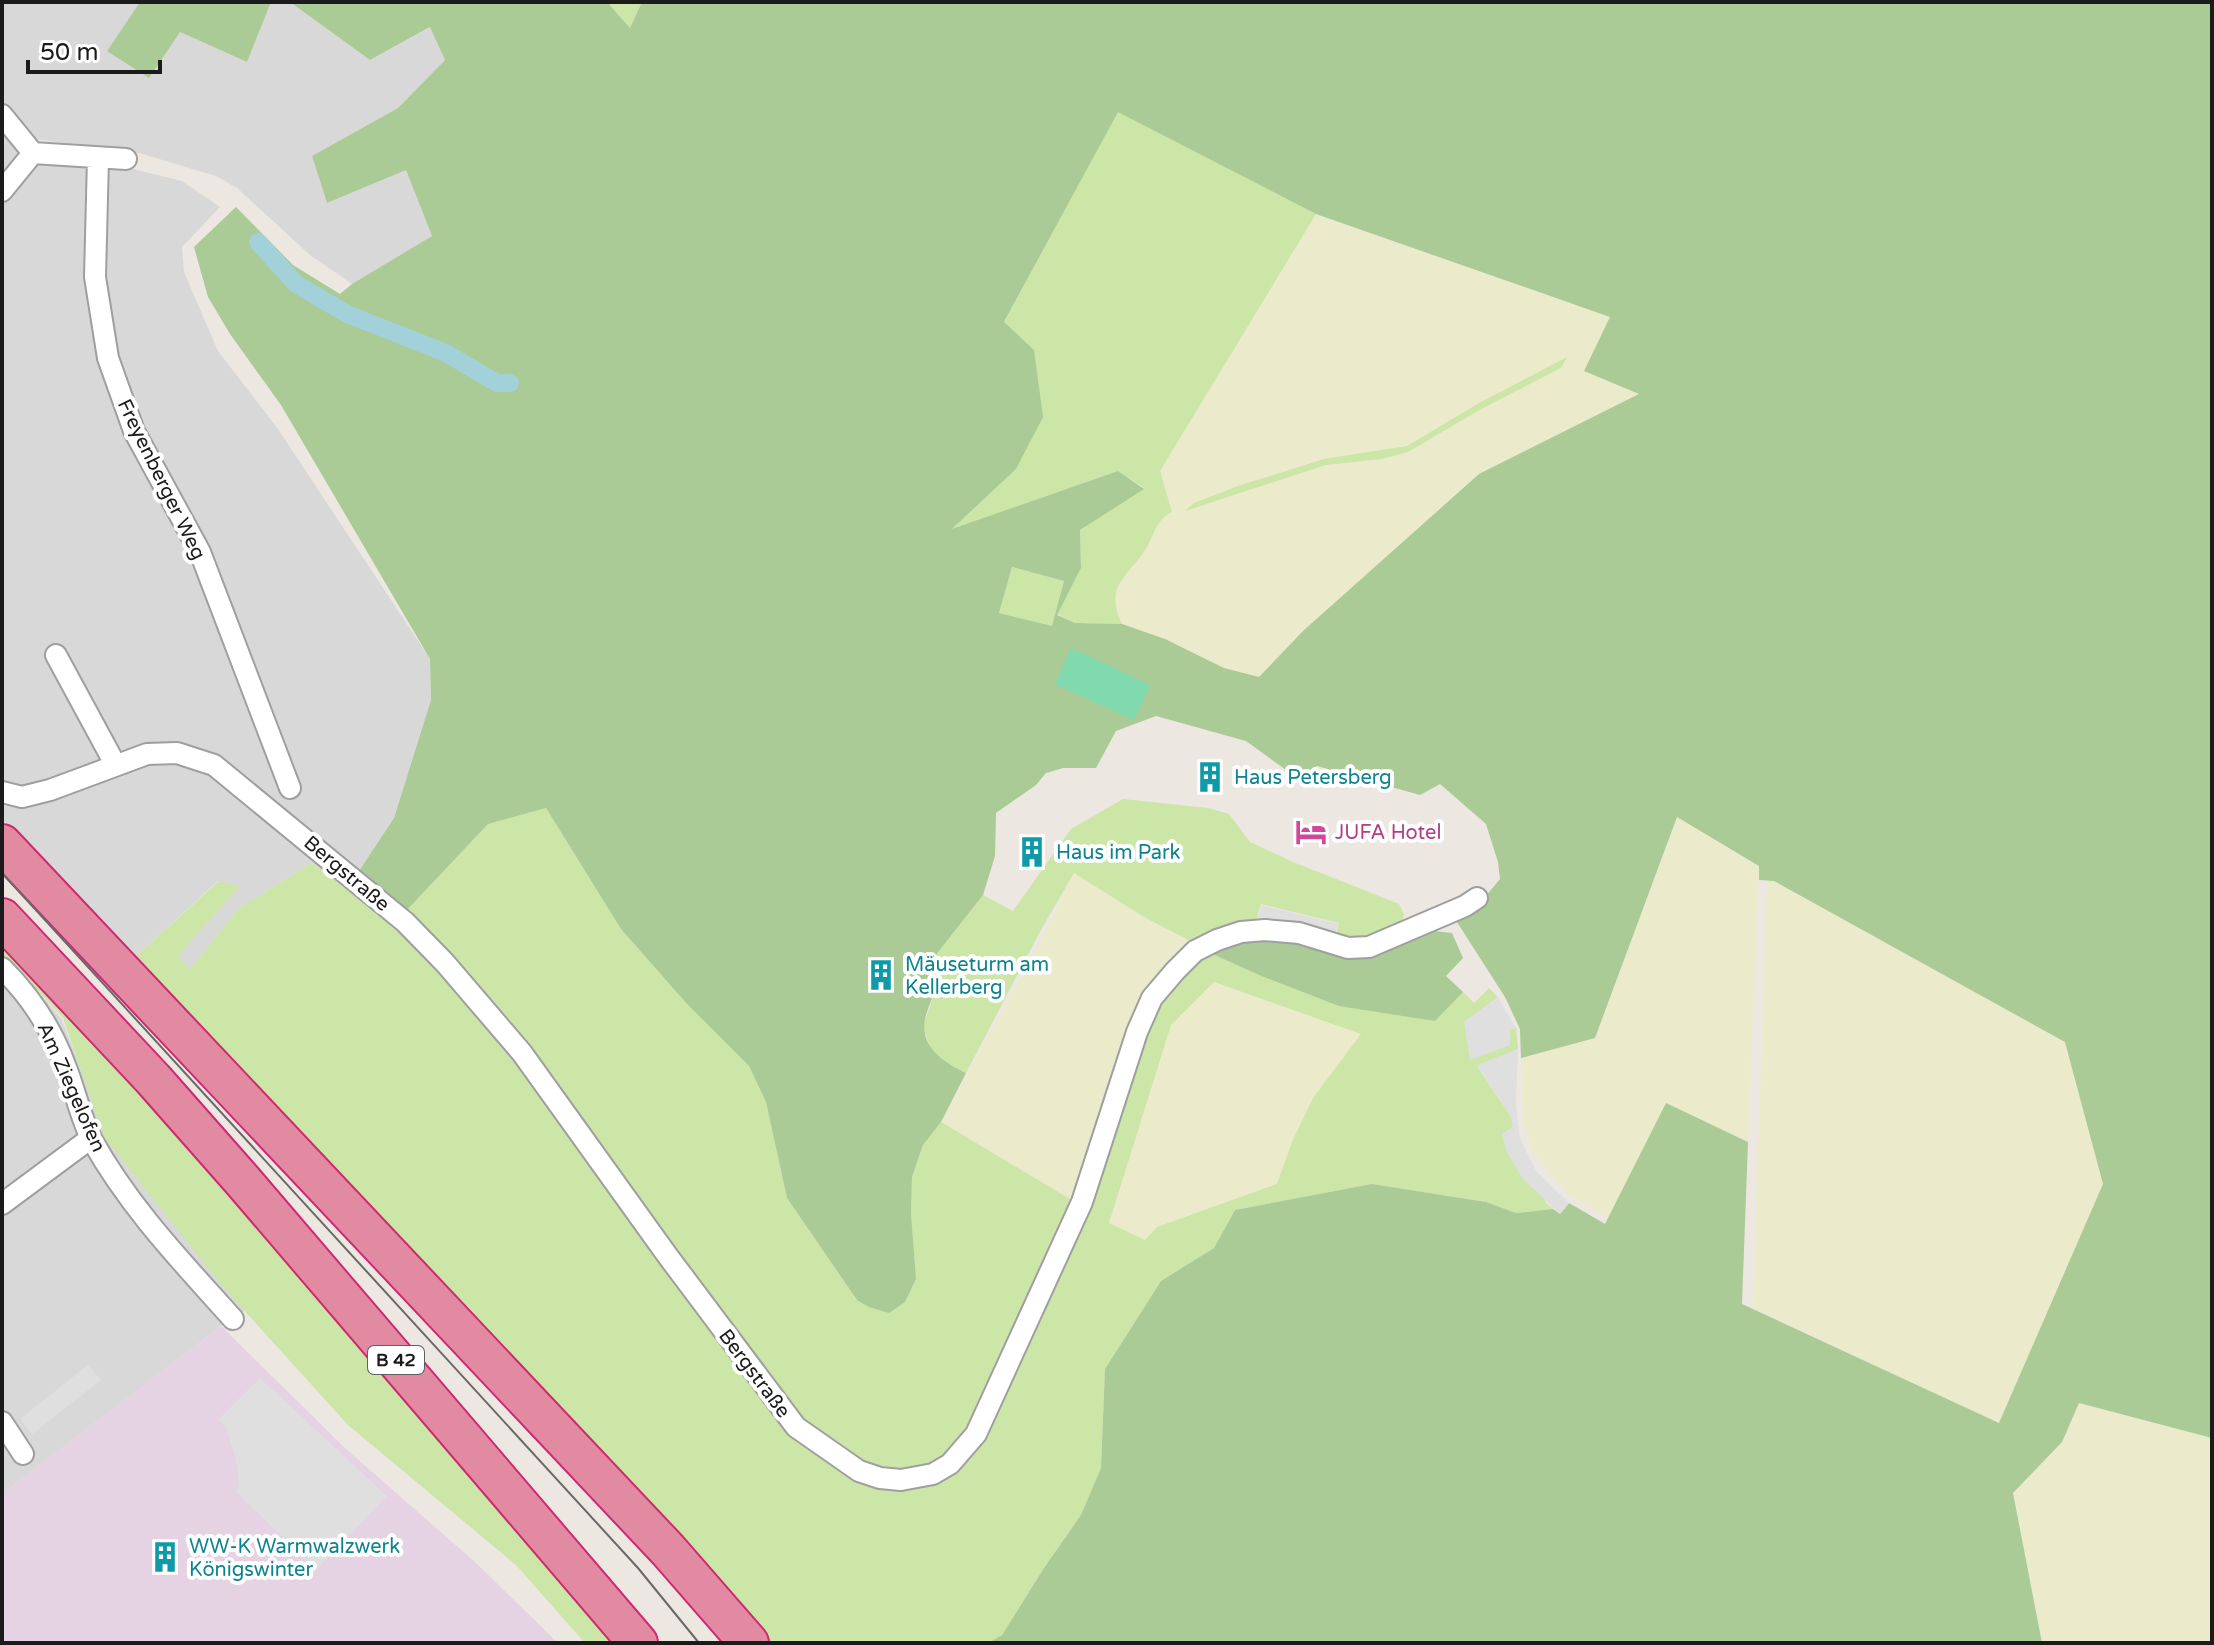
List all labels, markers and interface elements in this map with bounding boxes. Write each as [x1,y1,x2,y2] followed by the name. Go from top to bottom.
[28,24,160,74] scale bar
[40,38,98,67] text: 50 m
[112,395,210,564] street label: Freyenberger Weg
[1193,760,1227,794] building icon: Haus Petersberg
[1234,766,1392,790] place label: Haus Petersberg
[1294,815,1328,849] hotel icon: JUFA Hotel
[1335,821,1441,845] place label: JUFA Hotel
[299,831,394,917] street label: Bergstraße
[1015,835,1049,869] building icon: Haus im Park
[1056,841,1181,865] place label: Haus im Park
[905,953,1049,1000] place label: Mäuseturm am Kellerberg
[864,958,898,992] building icon: Mäuseturm am Kellerberg
[32,1019,110,1156] street label: Am Ziegelofen
[713,1325,795,1423] street label: Bergstraße
[368,1346,424,1374] road number: B 42
[189,1535,400,1582] place label: WW-K Warmwalzwerk Königswinter
[148,1540,182,1574] building icon: WW-K Warmwalzwerk Königswinter

